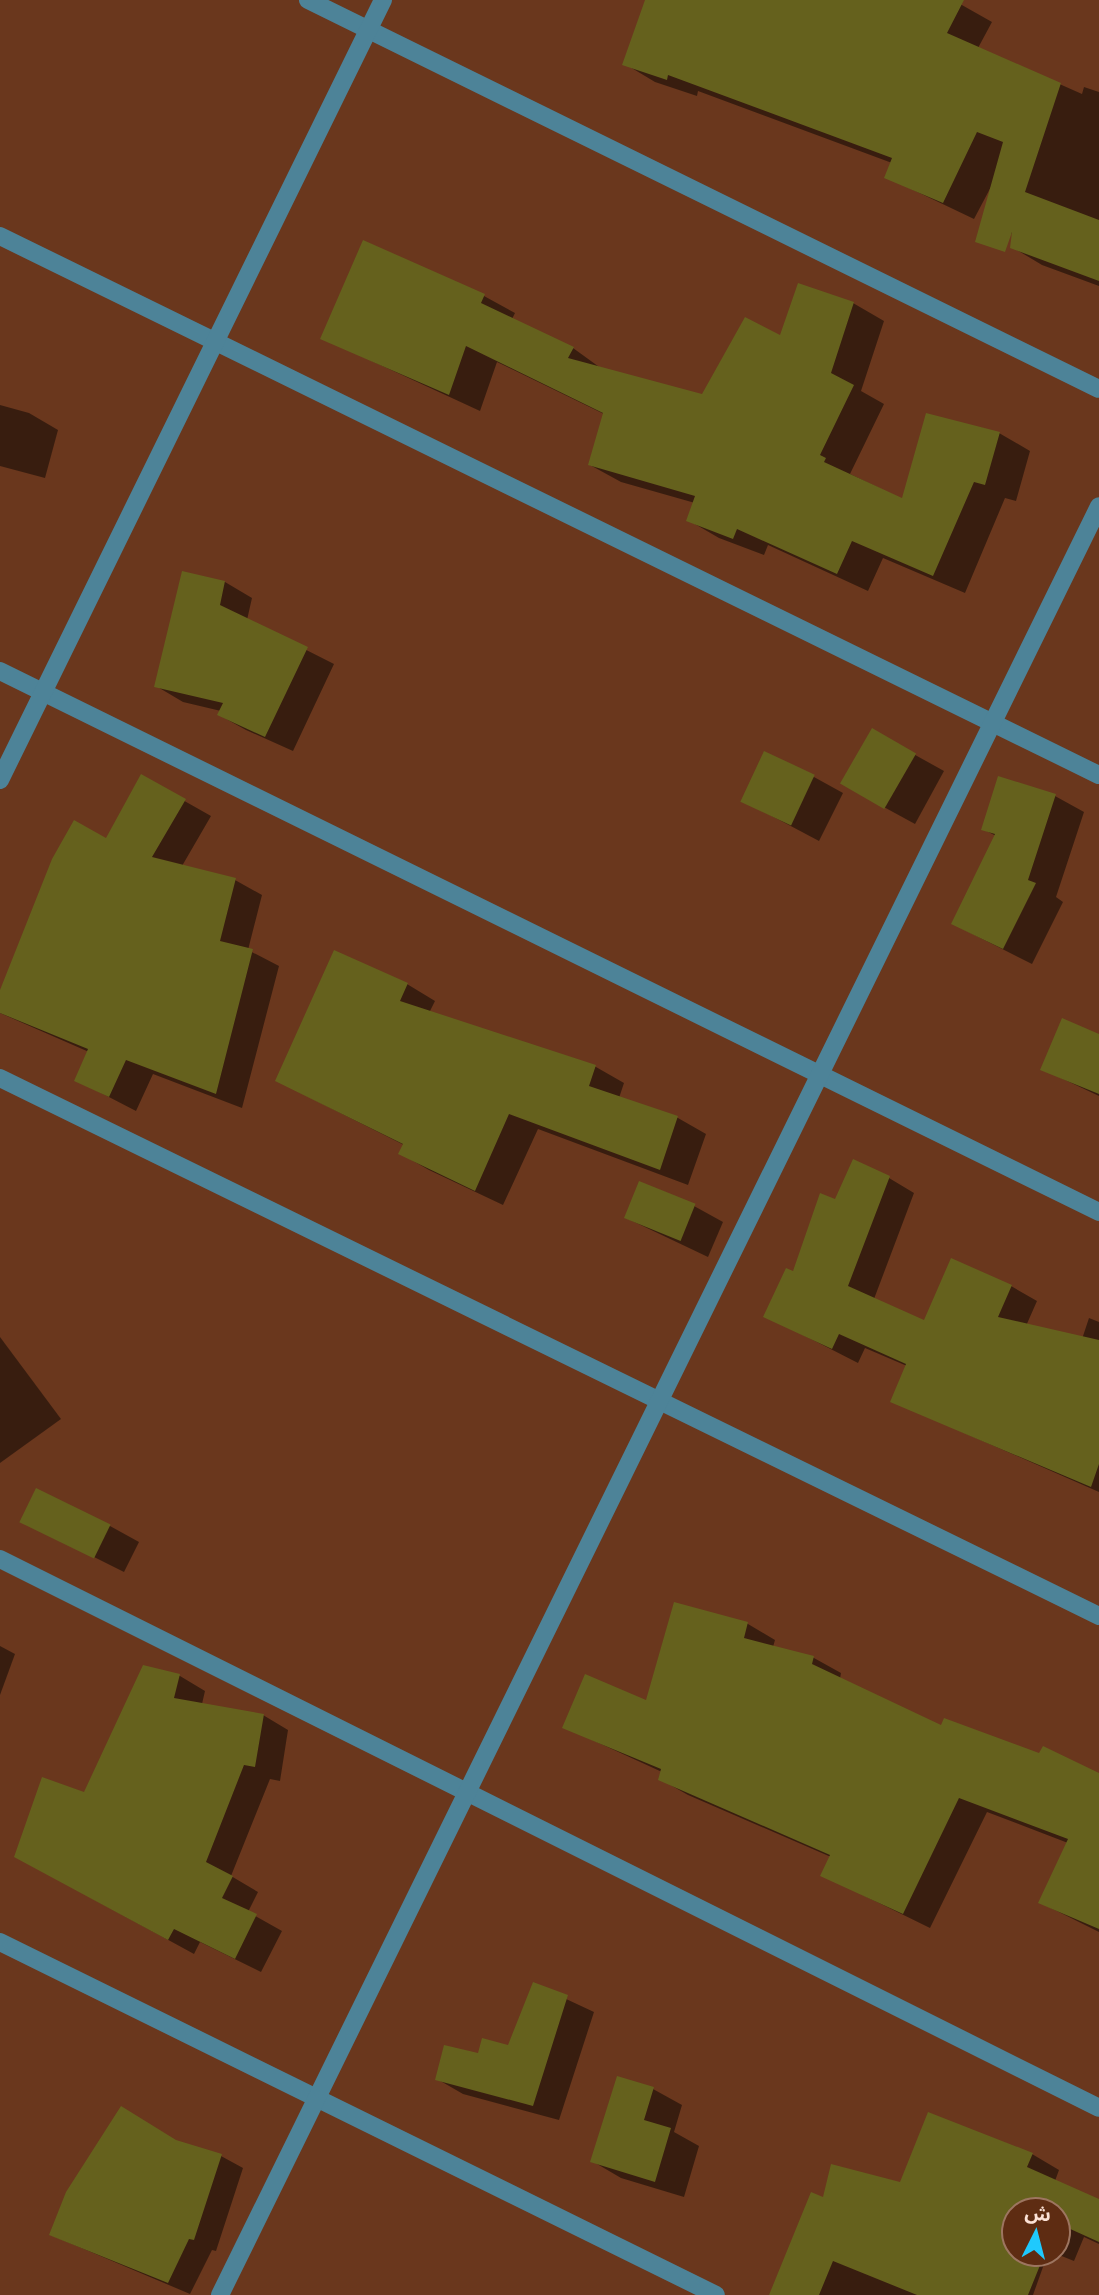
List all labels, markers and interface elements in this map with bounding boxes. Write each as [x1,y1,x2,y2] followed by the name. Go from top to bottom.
[1001,2197,1071,2267] north arrow
[1024,2199,1052,2227] text: ش

